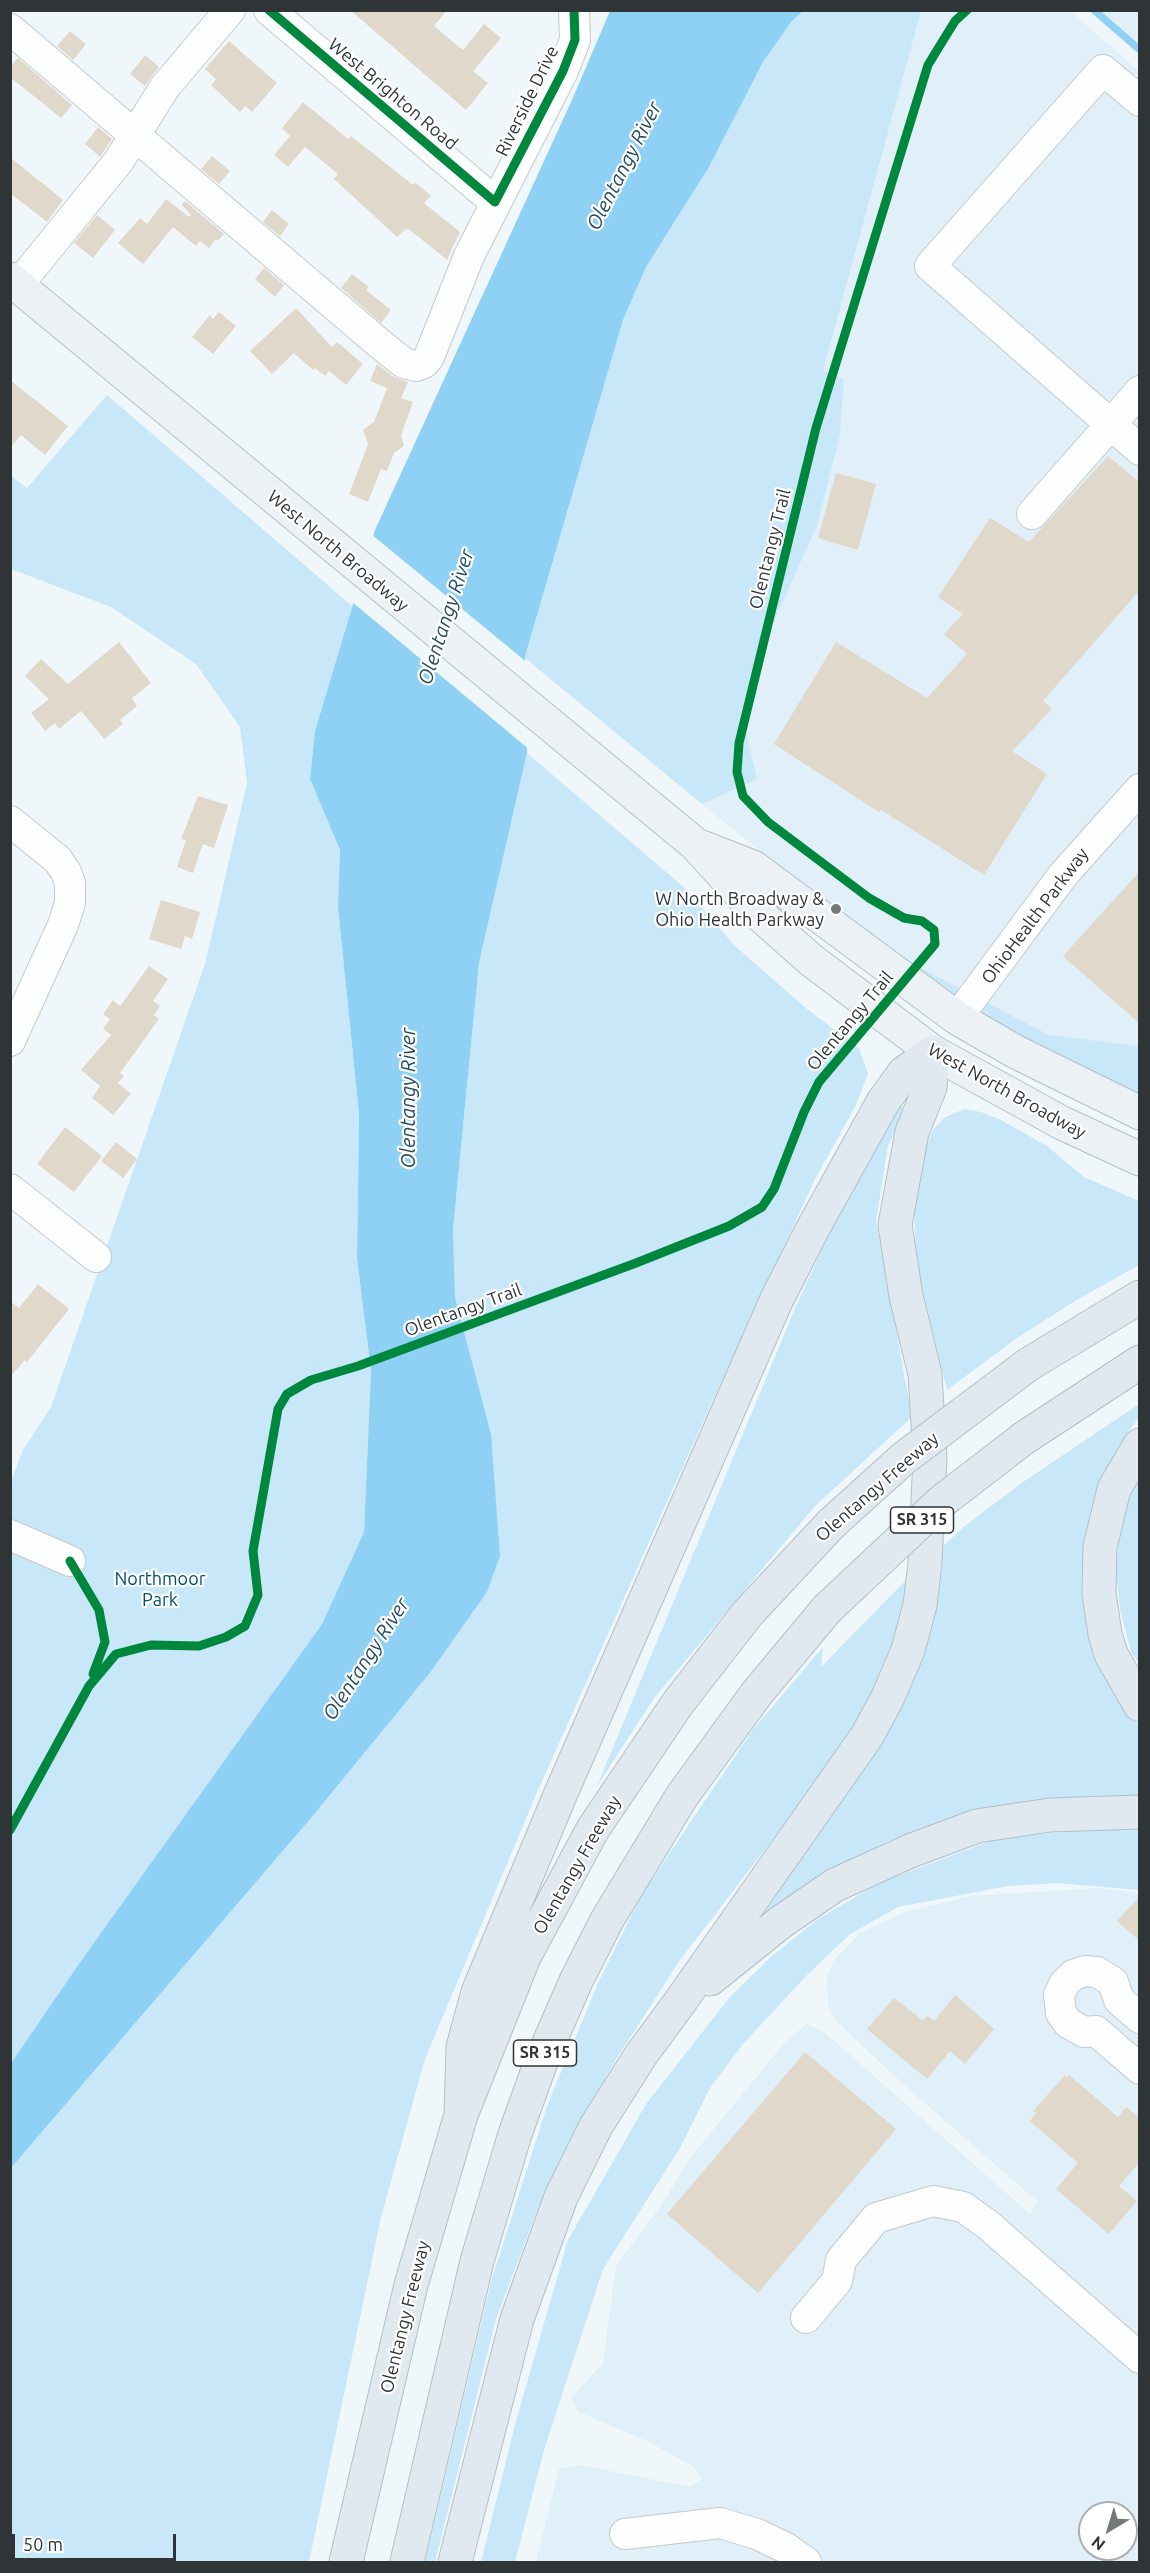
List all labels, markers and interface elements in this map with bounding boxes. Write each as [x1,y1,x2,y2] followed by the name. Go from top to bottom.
[324,34,462,154] street label: West Brighton Road
[491,42,563,160] street label: Riverside Drive
[581,98,667,234] water label: Olentangy River
[263,486,413,616] street label: West North Broadway
[745,487,795,611] street label: Olentangy Trail
[413,546,479,688] water label: Olentangy River
[977,844,1093,988] street label: OhioHealth Parkway
[655,888,824,930] place label: W North Broadway & Ohio Health Parkway
[829,902,843,916] marker: W North Broadway & Ohio Health Parkway
[802,967,898,1075] street label: Olentangy Trail
[396,1028,420,1168] water label: Olentangy River
[924,1039,1090,1143] street label: West North Broadway
[401,1279,525,1341] street label: Olentangy Trail
[811,1428,943,1546] street label: Olentangy Freeway
[890,1507,954,1533] road number: SR 315
[115,1568,205,1610] park label: Northmoor Park
[318,1593,414,1725] water label: Olentangy River
[529,1792,625,1938] street label: Olentangy Freeway
[514,2040,576,2066] road number: SR 315
[376,2239,434,2395] street label: Olentangy Freeway
[1078,2501,1138,2561] north arrow
[15,2522,178,2560] scale bar
[1088,2533,1108,2554] text: N
[23,2534,63,2554] text: 50 m

